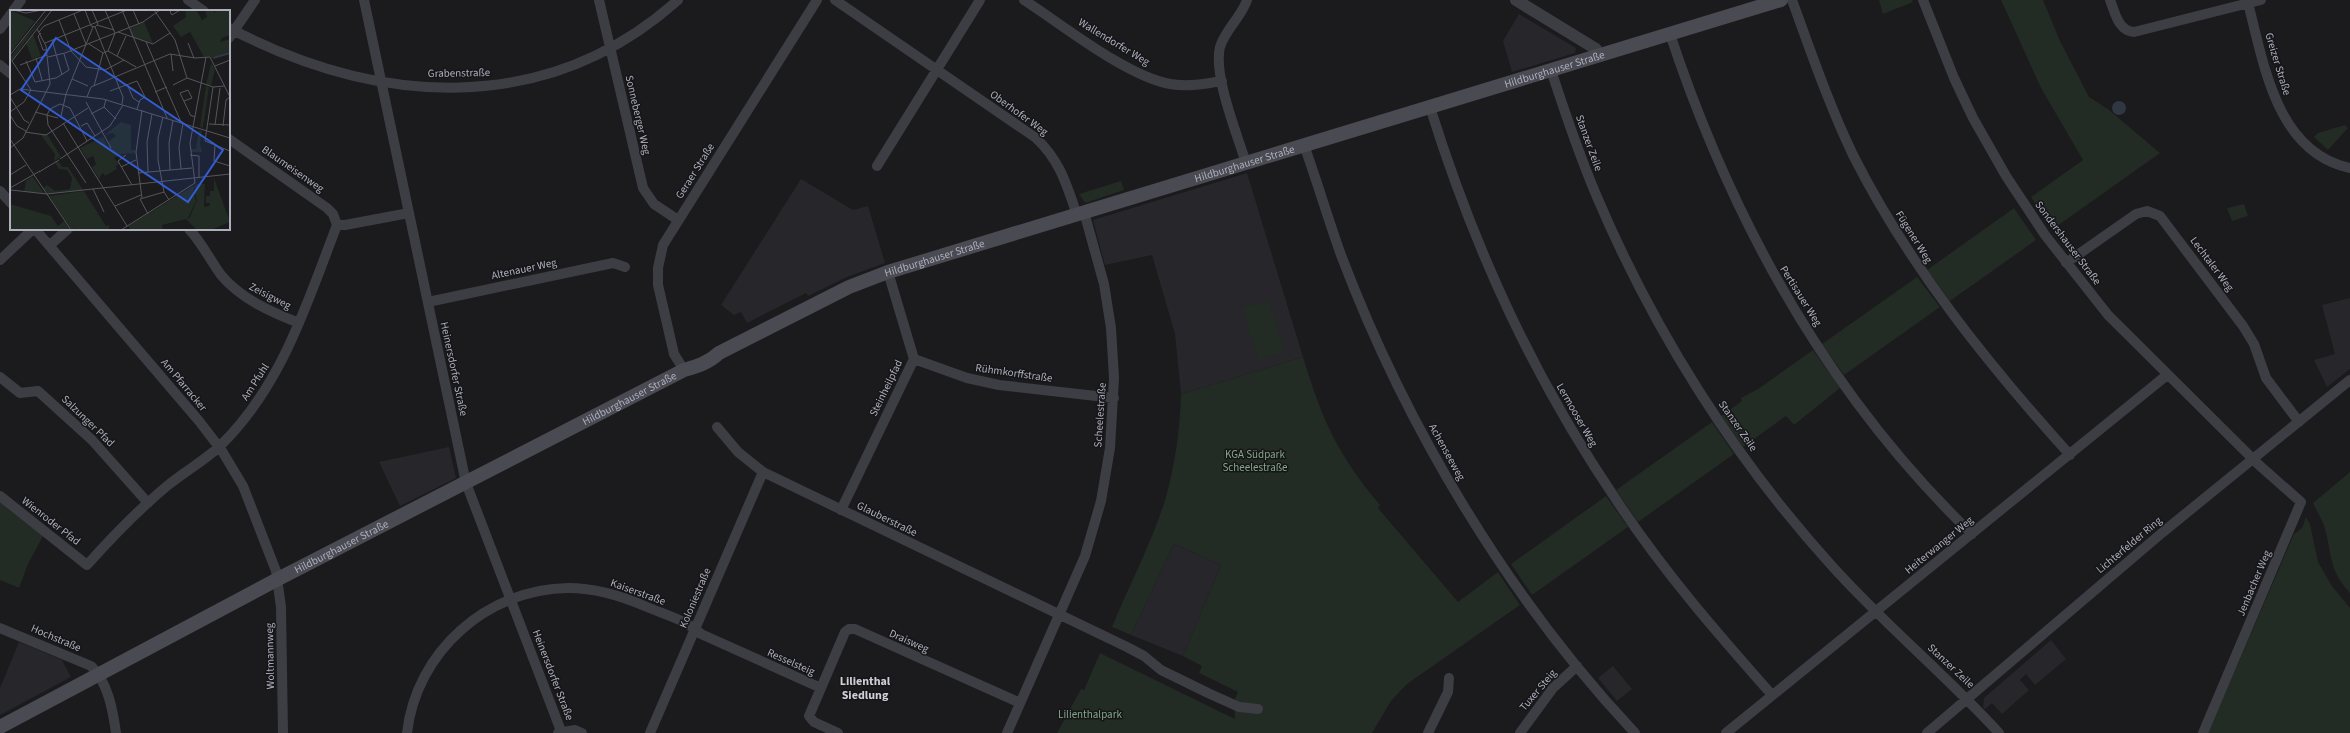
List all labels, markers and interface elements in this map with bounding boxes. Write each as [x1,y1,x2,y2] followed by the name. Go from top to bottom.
[10,10,230,230] inset map
[1075,15,1153,70] street label: Wallendorfer Weg
[2261,31,2295,98] street label: Greizer Straße
[1502,47,1607,91] street label: Hildburghauser Straße
[428,65,491,81] street label: Grabenstraße
[622,74,655,157] street label: Sonneberger Weg
[987,87,1052,140] street label: Oberhofer Weg
[1572,113,1606,174] street label: Stanzer Zeile
[672,140,718,202] street label: Geraer Straße
[1192,141,1297,186] street label: Hildburghauser Straße
[259,142,328,196] street label: Blaumeisenweg
[2031,198,2105,289] street label: Sondershauser Straße
[1892,208,1936,266] street label: Fügener Weg
[2187,234,2238,295] street label: Lechtaler Weg
[882,235,987,280] street label: Hildburghauser Straße
[490,255,558,283] street label: Altenauer Weg
[1776,263,1826,330] street label: Pertisauer Weg
[246,279,294,313] street label: Zeisigweg
[437,321,471,418] street label: Heinersdorfer Straße
[158,355,211,415] street label: Am Pfarracker
[866,357,906,419] street label: Steinheilpfad
[237,360,273,403] street label: Am Pfuhl
[974,360,1054,386] street label: Rühmkorffstraße
[580,367,679,429] street label: Hildburghauser Straße
[1553,380,1602,450] street label: Lermooser Weg
[1090,381,1110,448] street label: Scheelestraße
[58,392,118,450] street label: Salzunger Pfad
[1715,398,1761,455] street label: Stanzer Zeile
[1425,421,1469,483] street label: Achenseeweg
[1222,447,1288,475] park label: KGA Südpark Scheelestraße
[18,493,84,549] street label: Wienroder Pfad
[854,498,920,540] street label: Glauberstraße
[1902,512,1977,577] street label: Heiterwanger Weg
[2093,513,2165,577] street label: Lichterfelder Ring
[291,516,391,577] street label: Hildburghauser Straße
[2233,547,2275,618] street label: Jenbacher Weg
[676,565,715,630] street label: Koloniestraße
[608,575,668,609] street label: Kaiserstraße
[29,621,84,655] street label: Hochstraße
[262,622,278,689] street label: Woltmannweg
[887,626,932,657] street label: Draisweg
[529,628,577,723] street label: Heinersdorfer Straße
[1924,640,1978,692] street label: Stanzer Zeile
[765,645,818,679] street label: Resselsteig
[1516,666,1560,714] street label: Tuxer Steig
[840,673,891,704] district label: Lilienthal Siedlung
[1058,707,1122,722] park label: Lilienthalpark

